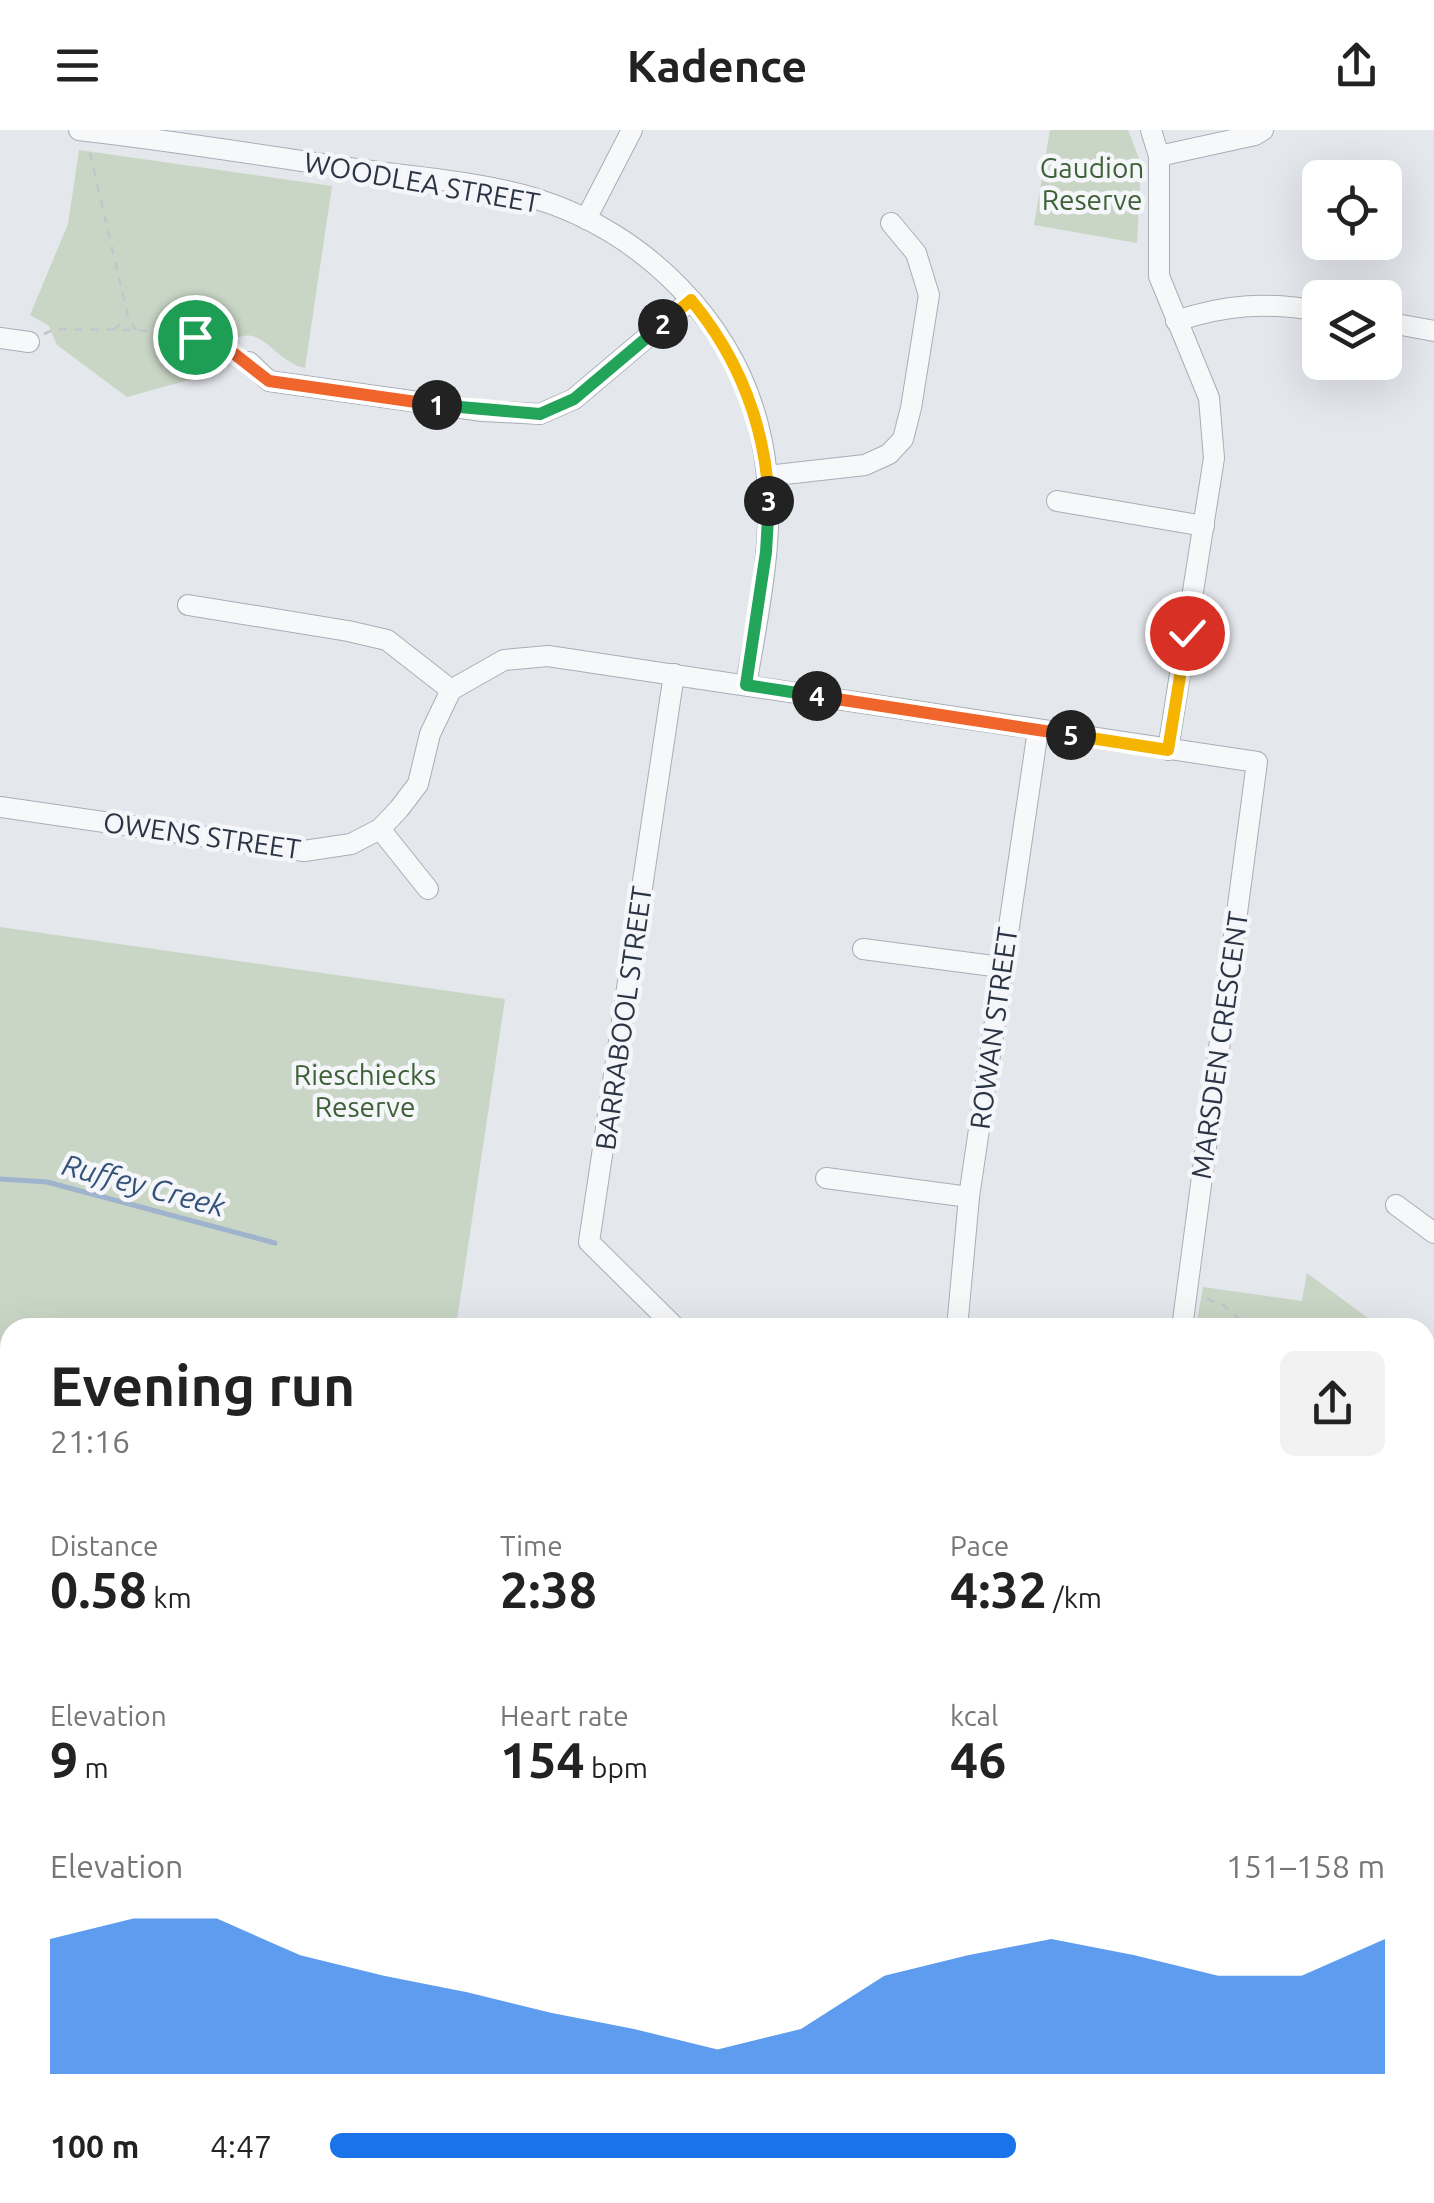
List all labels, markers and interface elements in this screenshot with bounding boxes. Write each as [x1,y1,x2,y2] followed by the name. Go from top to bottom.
[50,38,105,93] icon: menu
[1329,38,1384,93] icon: share
[627,40,807,91] text: Kadence
[302,146,543,218] street label: WOODLEA STREET
[1040,152,1144,215] park label: Gaudion Reserve
[1302,160,1402,380] map controls
[1302,160,1402,260] button: locate
[1302,280,1402,380] button: layers
[153,295,238,380] pin
[638,299,688,349] pin: 2
[655,308,671,339] text: 2
[168,310,223,365] icon: arrive
[412,380,462,430] pin: 1
[429,389,445,420] text: 1
[744,476,794,526] pin: 3
[761,485,777,516] text: 3
[1145,591,1230,676] pin
[1160,606,1215,661] icon: check
[792,671,842,721] pin: 4
[809,680,825,711] text: 4
[1046,710,1096,760] pin: 5
[1063,719,1079,750] text: 5
[101,806,303,864] street label: OWENS STREET
[589,884,657,1152] street label: BARRABOOL STREET
[1185,909,1253,1181] street label: MARSDEN CRESCENT
[963,924,1023,1131] street label: ROWAN STREET
[294,1059,436,1122] park label: Rieschiecks Reserve
[59,1147,230,1223] water label: Ruffey Creek
[1280,1351,1385,1456] button: share
[50,1355,355,1416] text: Evening run
[50,1423,130,1459] text: 21:16
[50,1530,158,1561] text: Distance
[500,1530,563,1561] text: Time
[950,1530,1009,1561] text: Pace
[50,1561,147,1617] text: 0.58
[500,1561,597,1617] text: 2:38
[950,1561,1047,1617] text: 4:32
[147,1582,192,1613] text: km
[1047,1582,1102,1613] text: /km
[50,1700,167,1731] text: Elevation
[500,1700,629,1731] text: Heart rate
[950,1700,998,1731] text: kcal
[50,1731,78,1787] text: 9
[500,1731,585,1787] text: 154
[950,1731,1006,1787] text: 46
[78,1752,109,1783] text: m
[585,1752,648,1783] text: bpm
[50,1848,183,1884] text: Elevation
[1226,1848,1385,1884] text: 151–158 m
[50,2128,139,2164] text: 100 m
[210,2128,272,2164] text: 4:47

